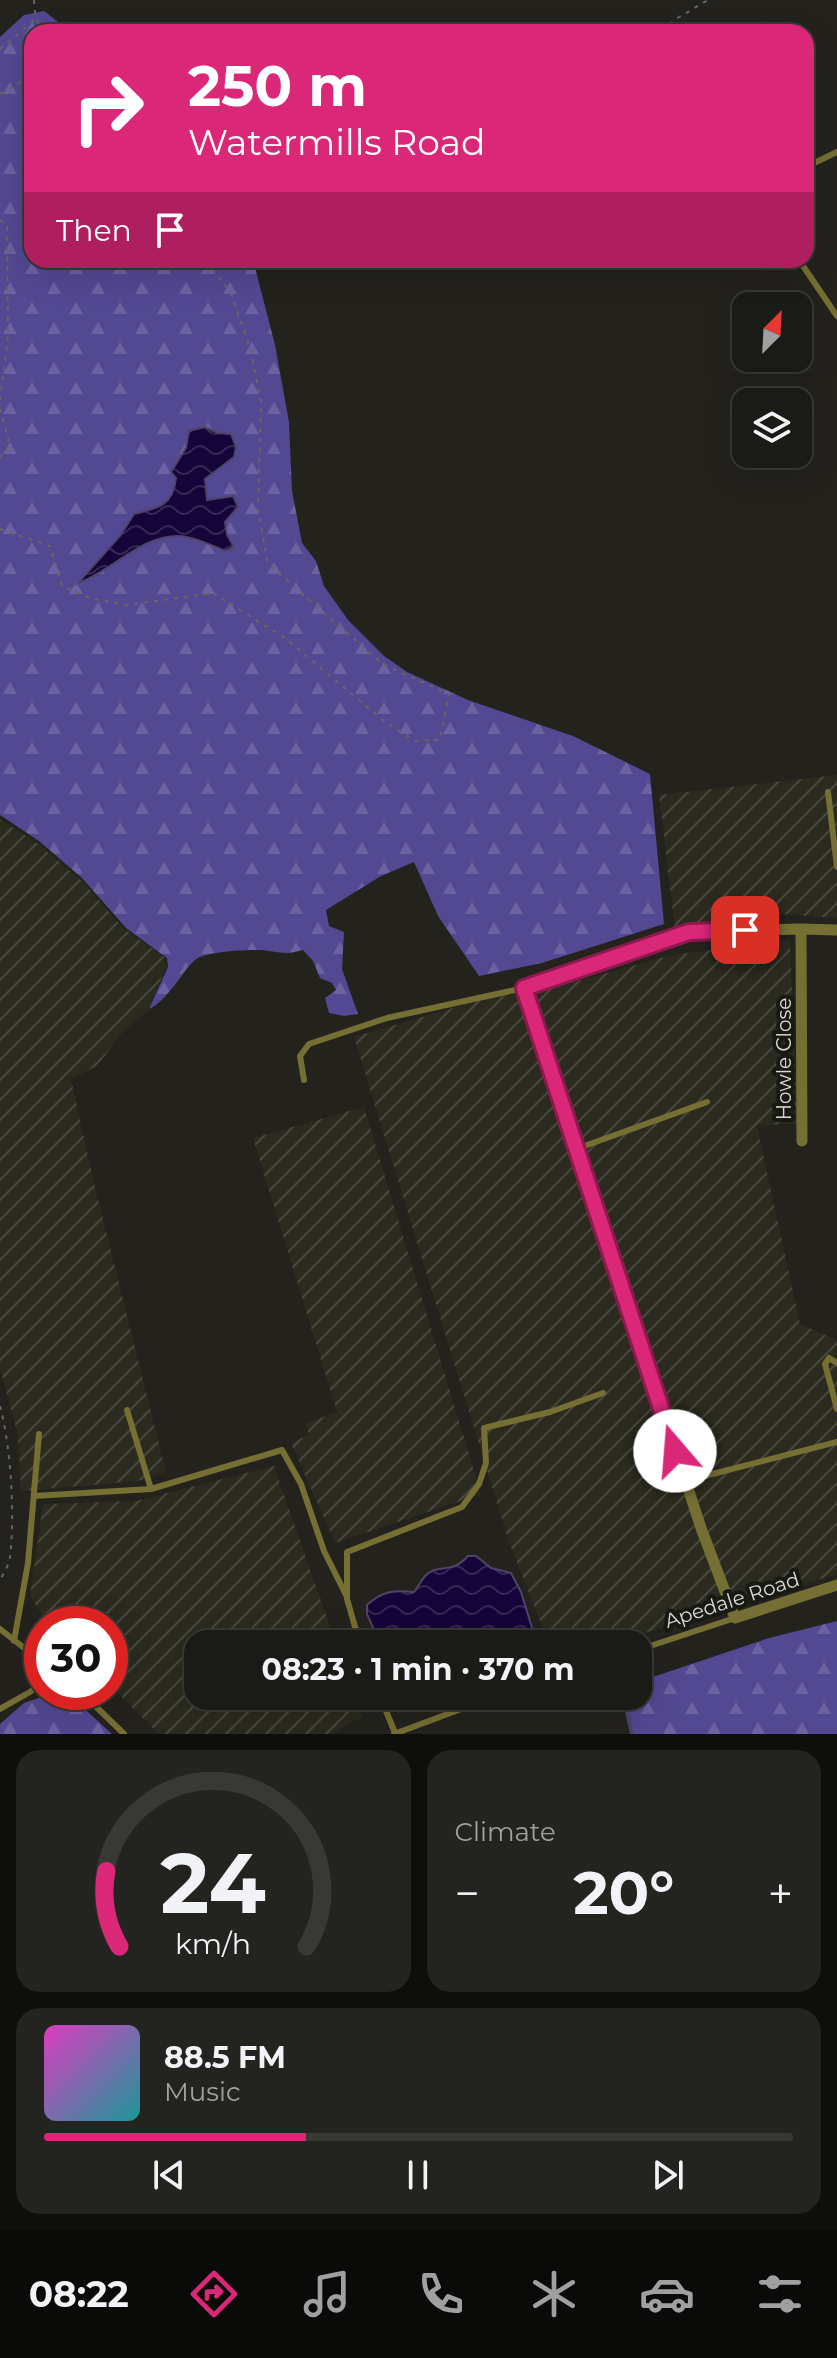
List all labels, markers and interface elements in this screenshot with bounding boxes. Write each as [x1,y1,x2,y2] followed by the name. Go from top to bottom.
[188,52,367,120] text: 250 m
[56,56,160,160] icon: right
[188,120,485,164] text: Watermills Road
[148,208,192,252] icon: arrive
[56,212,132,249] text: Then
[732,292,812,372] north arrow
[732,292,812,468] map controls
[732,388,812,468] button: layers
[711,896,779,964] pin
[723,908,767,952] icon: arrive
[772,998,796,1120] street label: Howle Close
[633,1409,717,1493] position arrow
[662,1567,802,1633] street label: Apedale Road
[24,1606,128,1710] speed limit sign: 30
[262,1651,574,1688] text: 08:23 · 1 min · 370 m
[455,1816,556,1848] text: Climate
[160,1832,266,1934] text: 24
[573,1856,674,1929] text: 20°
[455,1866,480,1920] text: −
[768,1866,793,1920] text: +
[175,1926,251,1961] text: km/h
[164,2039,286,2076] text: 88.5 FM
[164,2076,241,2108] text: Music
[147,2153,191,2197] icon: previous
[396,2153,440,2197] icon: pause
[646,2153,690,2197] icon: next
[186,2266,242,2322] icon: directions
[299,2266,355,2322] icon: music
[413,2266,469,2322] icon: phone
[526,2266,582,2322] icon: climate
[639,2266,695,2322] icon: car
[752,2266,808,2322] icon: filters
[29,2272,129,2316] text: 08:22

